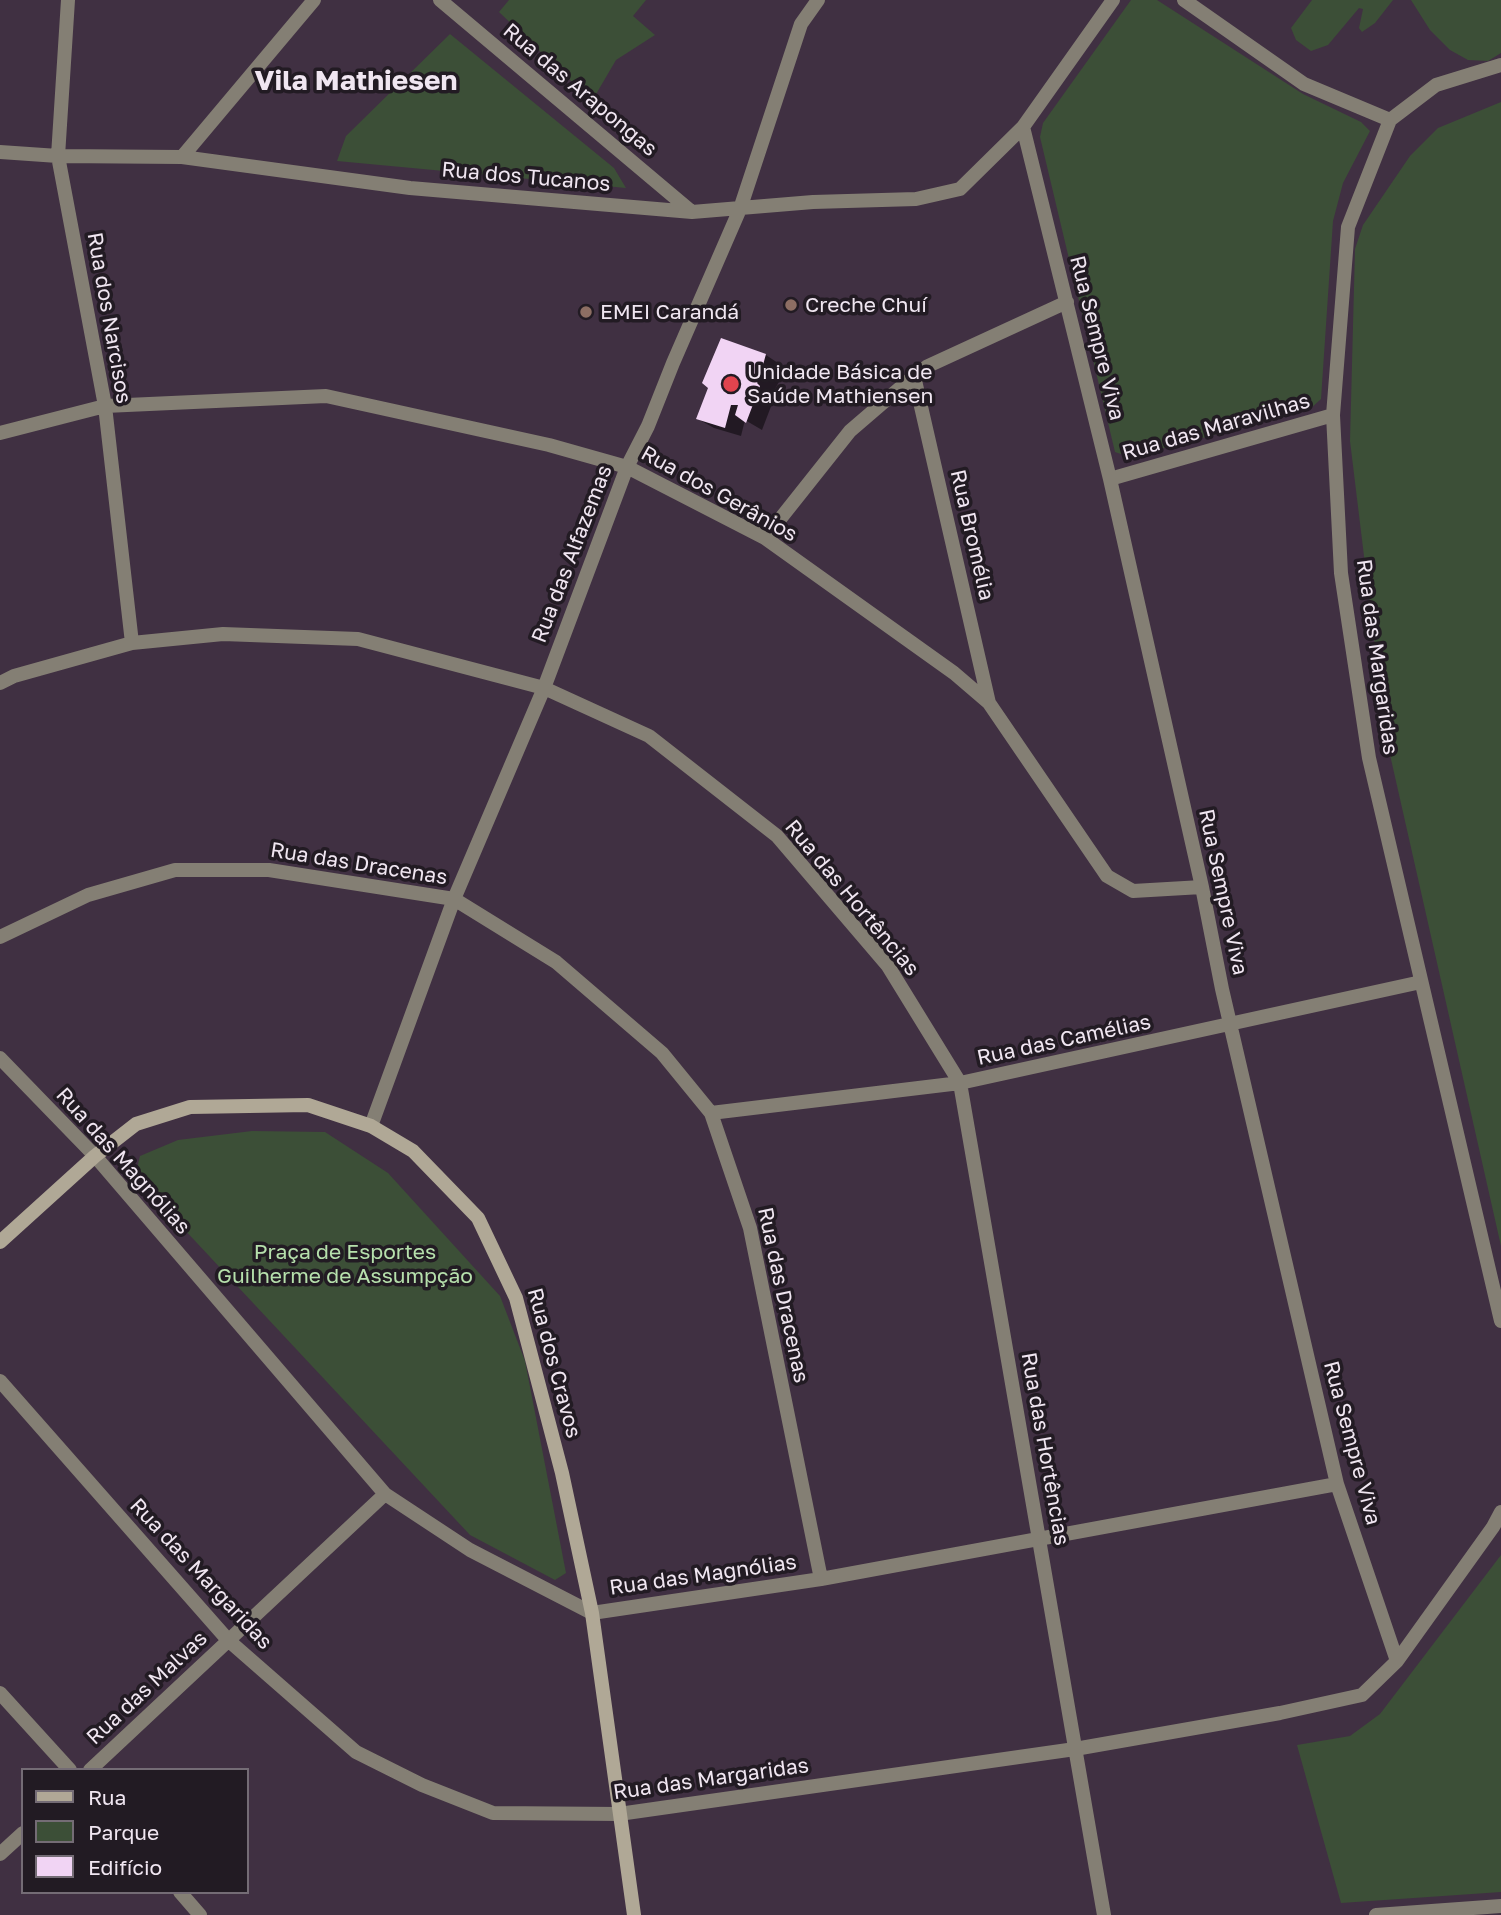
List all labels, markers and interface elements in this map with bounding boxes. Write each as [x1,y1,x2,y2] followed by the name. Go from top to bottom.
[498,18,662,162] street label: Rua das Arapongas
[255,64,457,98] district label: Vila Mathiesen
[441,157,611,197] street label: Rua dos Tucanos
[82,230,136,406] street label: Rua dos Narcisos
[1064,253,1130,423] street label: Rua Sempre Viva
[805,292,927,318] place label: Creche Chuí
[783,297,799,313] marker: Creche Chuí
[600,299,739,325] place label: EMEI Carandá
[578,304,594,320] marker: EMEI Carandá
[747,359,933,409] place label: Unidade Básica de Saúde Mathiensen
[721,374,741,394] marker: Unidade Básica de Saúde Mathiensen
[1119,388,1313,466] street label: Rua das Maravilhas
[637,441,801,547] street label: Rua dos Gerânios
[526,462,618,646] street label: Rua das Alfazemas
[945,467,999,603] street label: Rua Bromélia
[1351,558,1403,756] street label: Rua das Margaridas
[1193,807,1253,977] street label: Rua Sempre Viva
[779,815,925,981] street label: Rua das Hortências
[269,838,449,890] street label: Rua das Dracenas
[975,1009,1153,1071] street label: Rua das Camélias
[51,1083,195,1239] street label: Rua das Magnólias
[752,1205,814,1385] street label: Rua das Dracenas
[217,1239,473,1289] park label: Praça de Esportes Guilherme de Assumpção
[522,1285,586,1441] street label: Rua dos Cravos
[1016,1351,1074,1547] street label: Rua das Hortências
[1318,1358,1386,1528] street label: Rua Sempre Viva
[125,1493,277,1655] street label: Rua das Margaridas
[608,1549,798,1601] street label: Rua das Magnólias
[82,1626,212,1750] street label: Rua das Malvas
[612,1753,810,1805] street label: Rua das Margaridas
[21,1768,248,1894] legend
[88,1784,126,1810] text: Rua
[88,1819,159,1845] text: Parque
[88,1854,162,1880] text: Edifício

